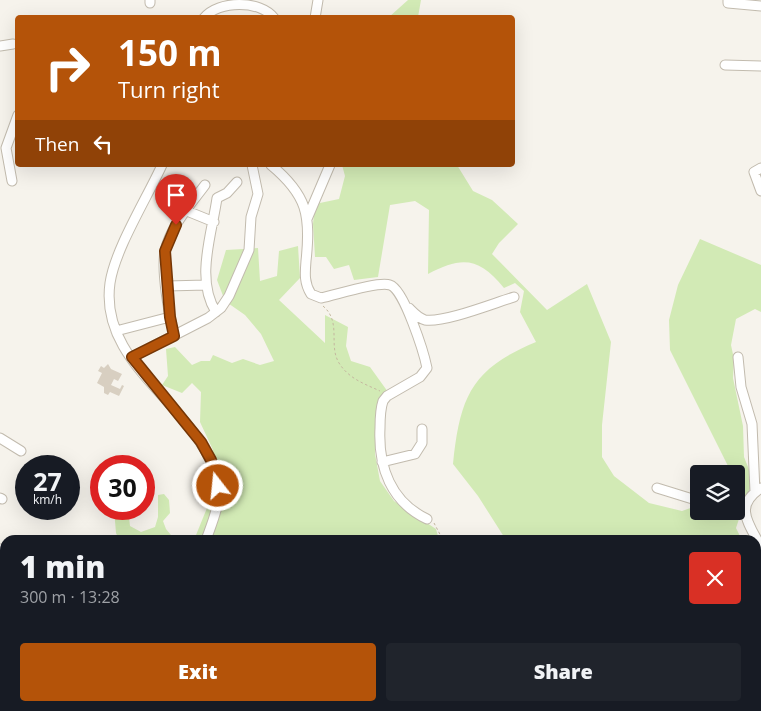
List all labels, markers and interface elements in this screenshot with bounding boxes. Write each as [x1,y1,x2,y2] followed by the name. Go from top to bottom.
[118,29,222,76] text: 150 m
[35,35,100,100] icon: right
[118,74,220,104] text: Turn right
[89,130,117,158] icon: left
[35,131,79,157] text: Then
[155,174,197,225] pin
[162,181,190,209] icon: arrive
[90,455,155,520] speed limit sign: 30
[191,459,243,511] position arrow
[33,464,62,498] text: 27
[690,465,745,520] map controls
[690,465,745,520] button: layers
[33,491,62,508] text: km/h
[20,546,105,587] text: 1 min
[689,552,741,604] button: close
[20,586,120,608] text: 300 m · 13:28
[20,643,376,701] button: Exit
[386,643,741,701] button: Share

